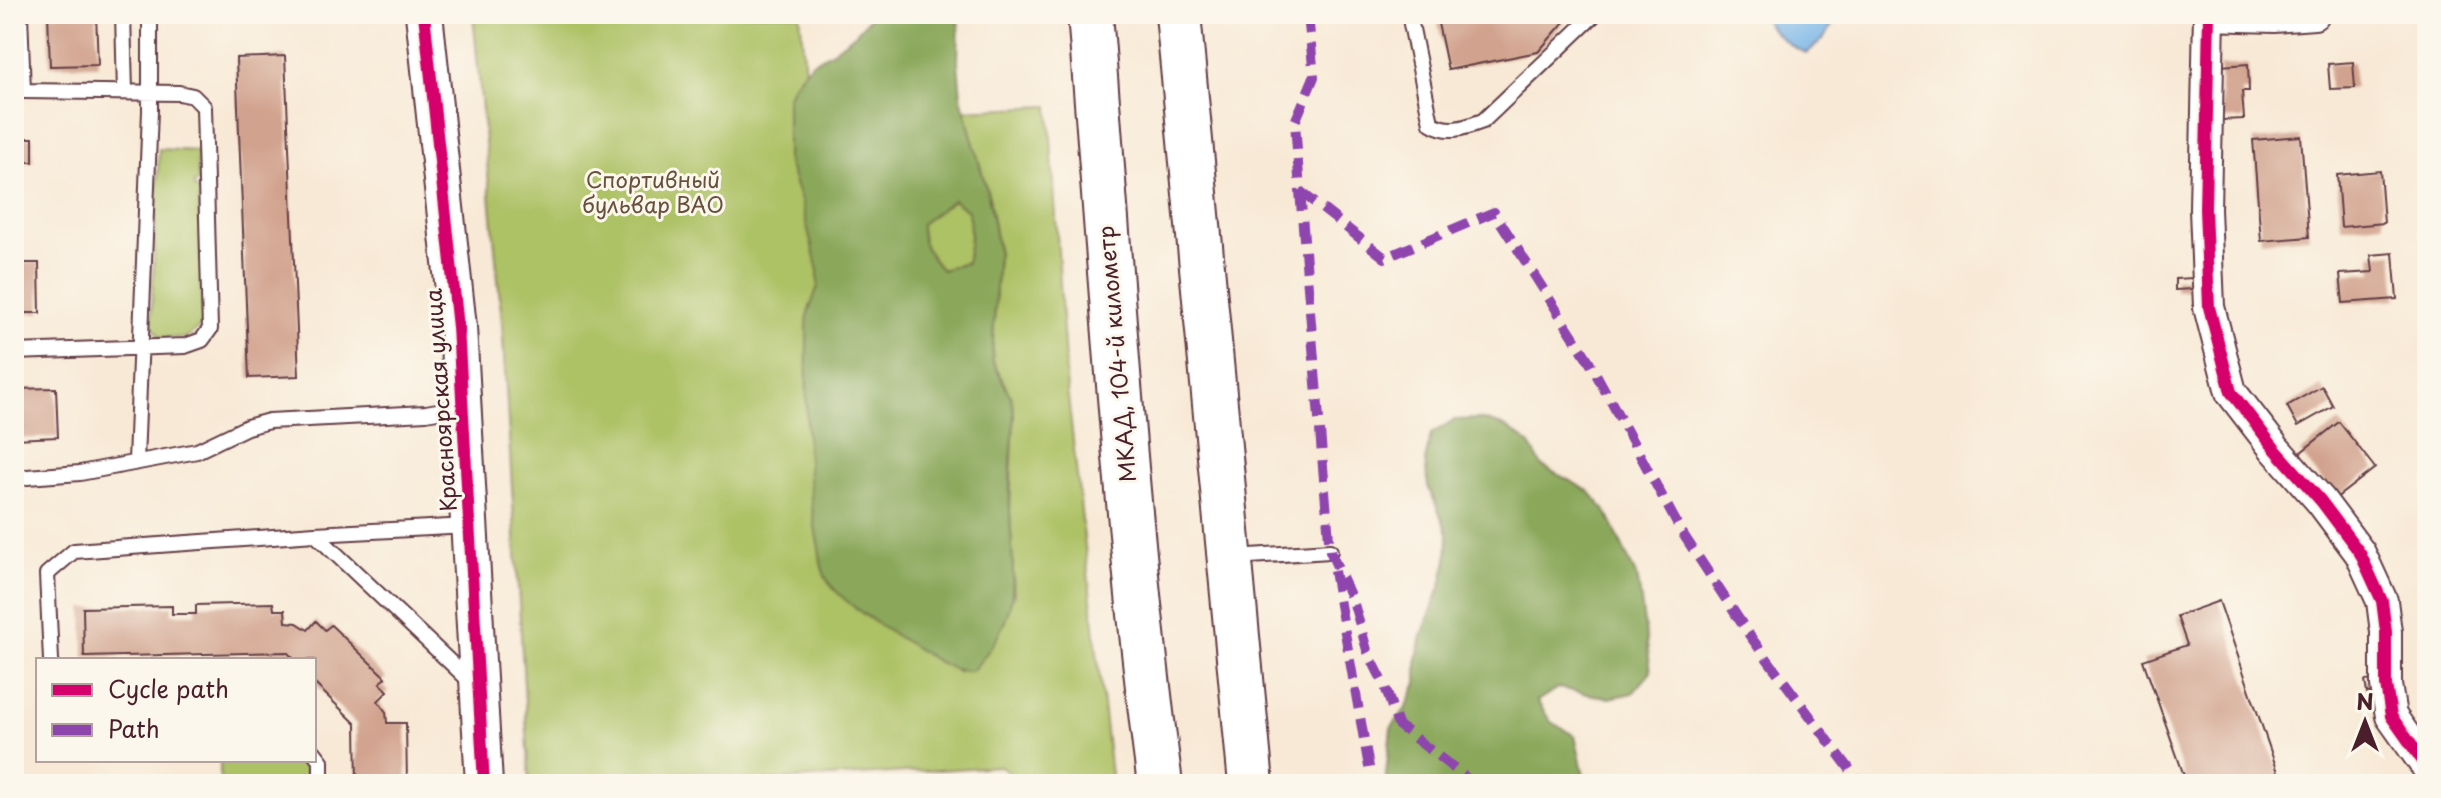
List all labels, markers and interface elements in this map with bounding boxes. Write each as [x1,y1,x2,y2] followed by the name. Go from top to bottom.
[582,162,724,220] park label: Спортивный бульвар ВАО
[1088,225,1143,484] street label: МКАД, 104-й километр
[415,287,464,513] street label: Красноярская улица
[36,658,316,762] legend
[108,670,229,706] text: Cycle path
[2325,682,2405,762] north arrow
[2356,684,2374,717] text: N
[108,710,160,746] text: Path

